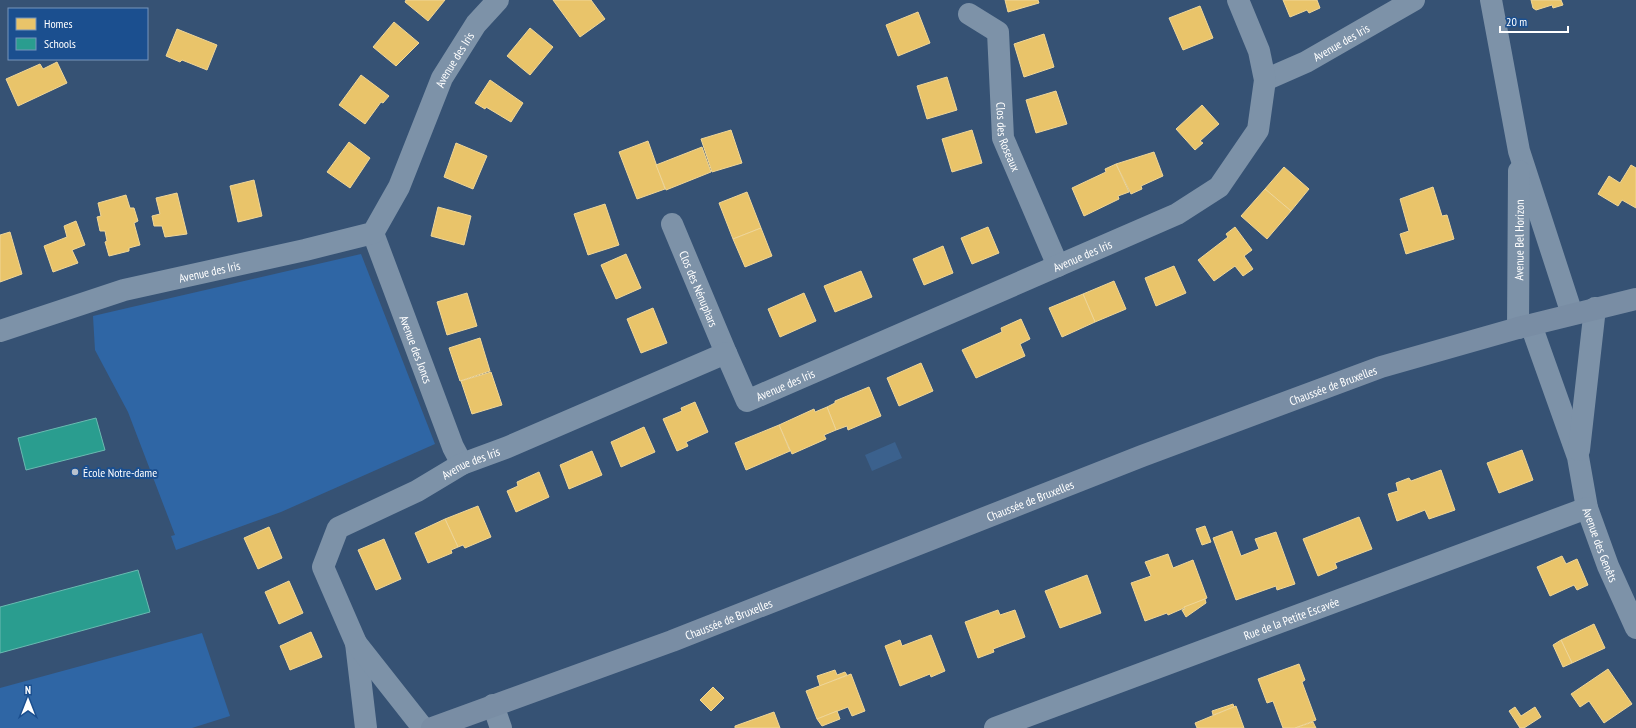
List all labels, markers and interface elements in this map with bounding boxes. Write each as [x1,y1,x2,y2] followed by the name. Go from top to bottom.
[8,8,148,60] legend
[1500,8,1568,34] scale bar
[1506,14,1527,29] text: 20 m
[44,16,72,31] text: Homes
[1310,20,1372,64] street label: Avenue des Iris
[432,29,477,89] street label: Avenue des Iris
[44,36,76,51] text: Schools
[994,102,1024,174] street label: Clos des Roseaux
[1511,199,1526,281] street label: Avenue Bel Horizon
[1051,236,1114,275] street label: Avenue des Iris
[676,248,722,329] street label: Clos des Nénuphars
[177,257,241,285] street label: Avenue des Iris
[397,313,436,385] street label: Avenue des Joncs
[1287,362,1379,408] street label: Chaussée de Bruxelles
[753,365,817,404] street label: Avenue des Iris
[439,443,502,482] street label: Avenue des Iris
[83,465,157,480] place label: École Notre-dame
[70,467,80,477] marker: École Notre-dame
[984,476,1076,524] street label: Chaussée de Bruxelles
[1580,505,1622,584] street label: Avenue des Genêts
[1241,593,1341,643] street label: Rue de la Petite Escavée
[683,595,774,643] street label: Chaussée de Bruxelles
[8,680,48,720] north arrow
[25,683,31,697] text: N

